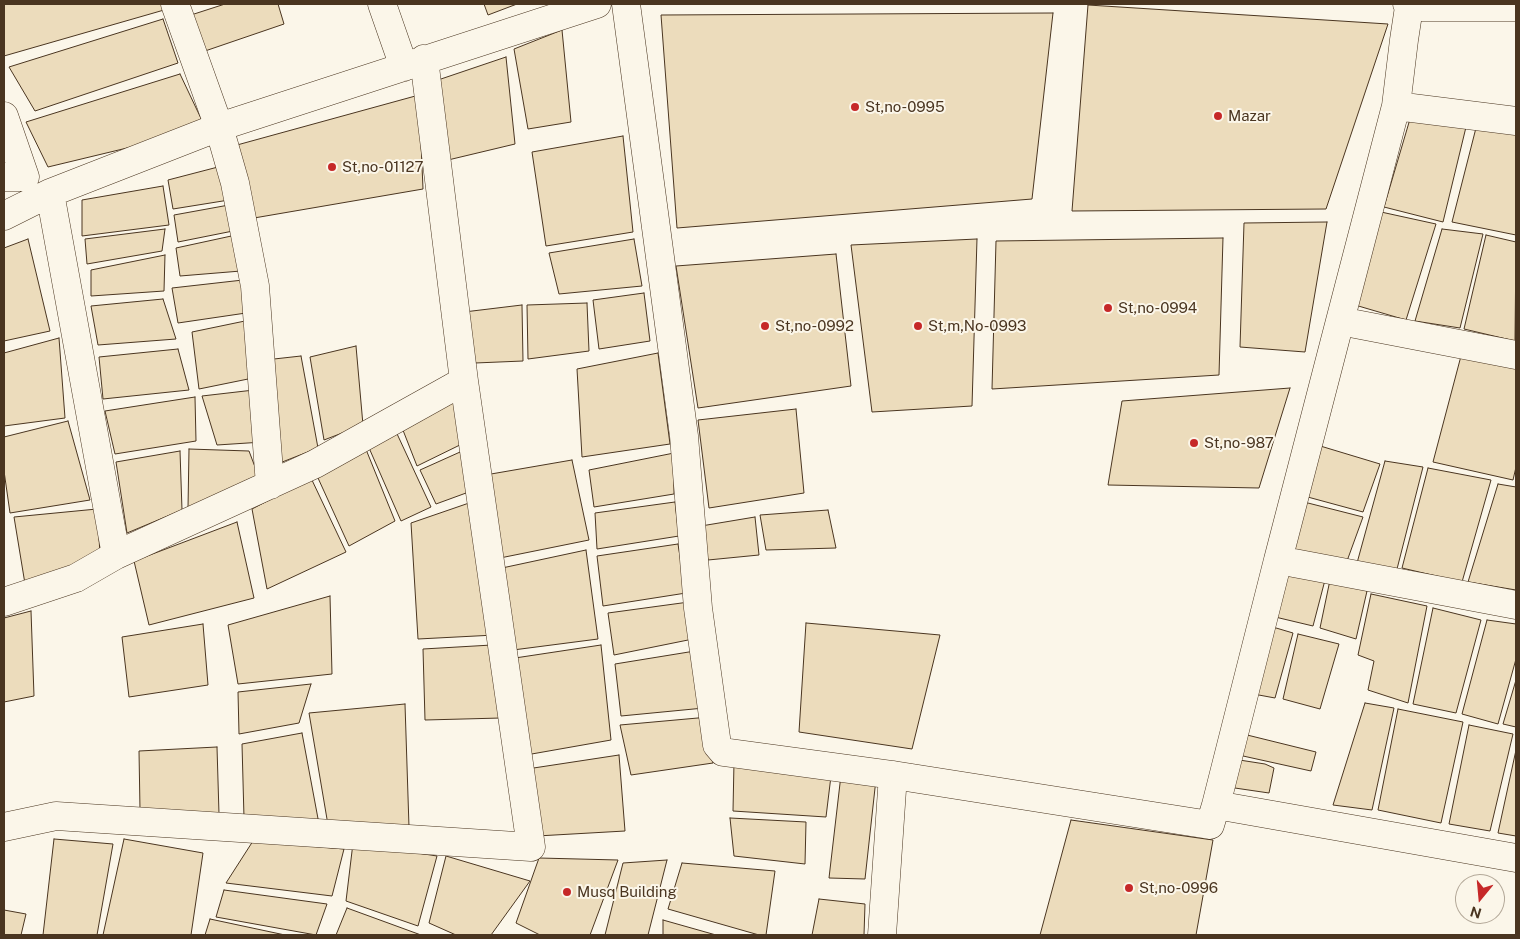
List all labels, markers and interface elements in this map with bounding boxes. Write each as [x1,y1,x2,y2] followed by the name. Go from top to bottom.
[865,98,944,116] place label: St,no-0995
[849,101,861,113] marker: St,no-0995
[1228,107,1271,125] place label: Mazar
[1212,110,1224,122] marker: Mazar
[342,158,423,176] place label: St,no-01127
[326,161,338,173] marker: St,no-01127
[1118,299,1197,317] place label: St,no-0994
[1102,302,1114,314] marker: St,no-0994
[775,317,854,335] place label: St,no-0992
[928,317,1026,335] place label: St,m,No-0993
[759,320,771,332] marker: St,no-0992
[912,320,924,332] marker: St,m,No-0993
[1204,434,1274,452] place label: St,no-987
[1188,437,1200,449] marker: St,no-987
[1455,874,1505,924] north arrow
[1139,879,1218,897] place label: St,no-0996
[1123,882,1135,894] marker: St,no-0996
[577,883,677,901] place label: Musq Building
[561,886,573,898] marker: Musq Building
[1468,903,1483,922] text: N

